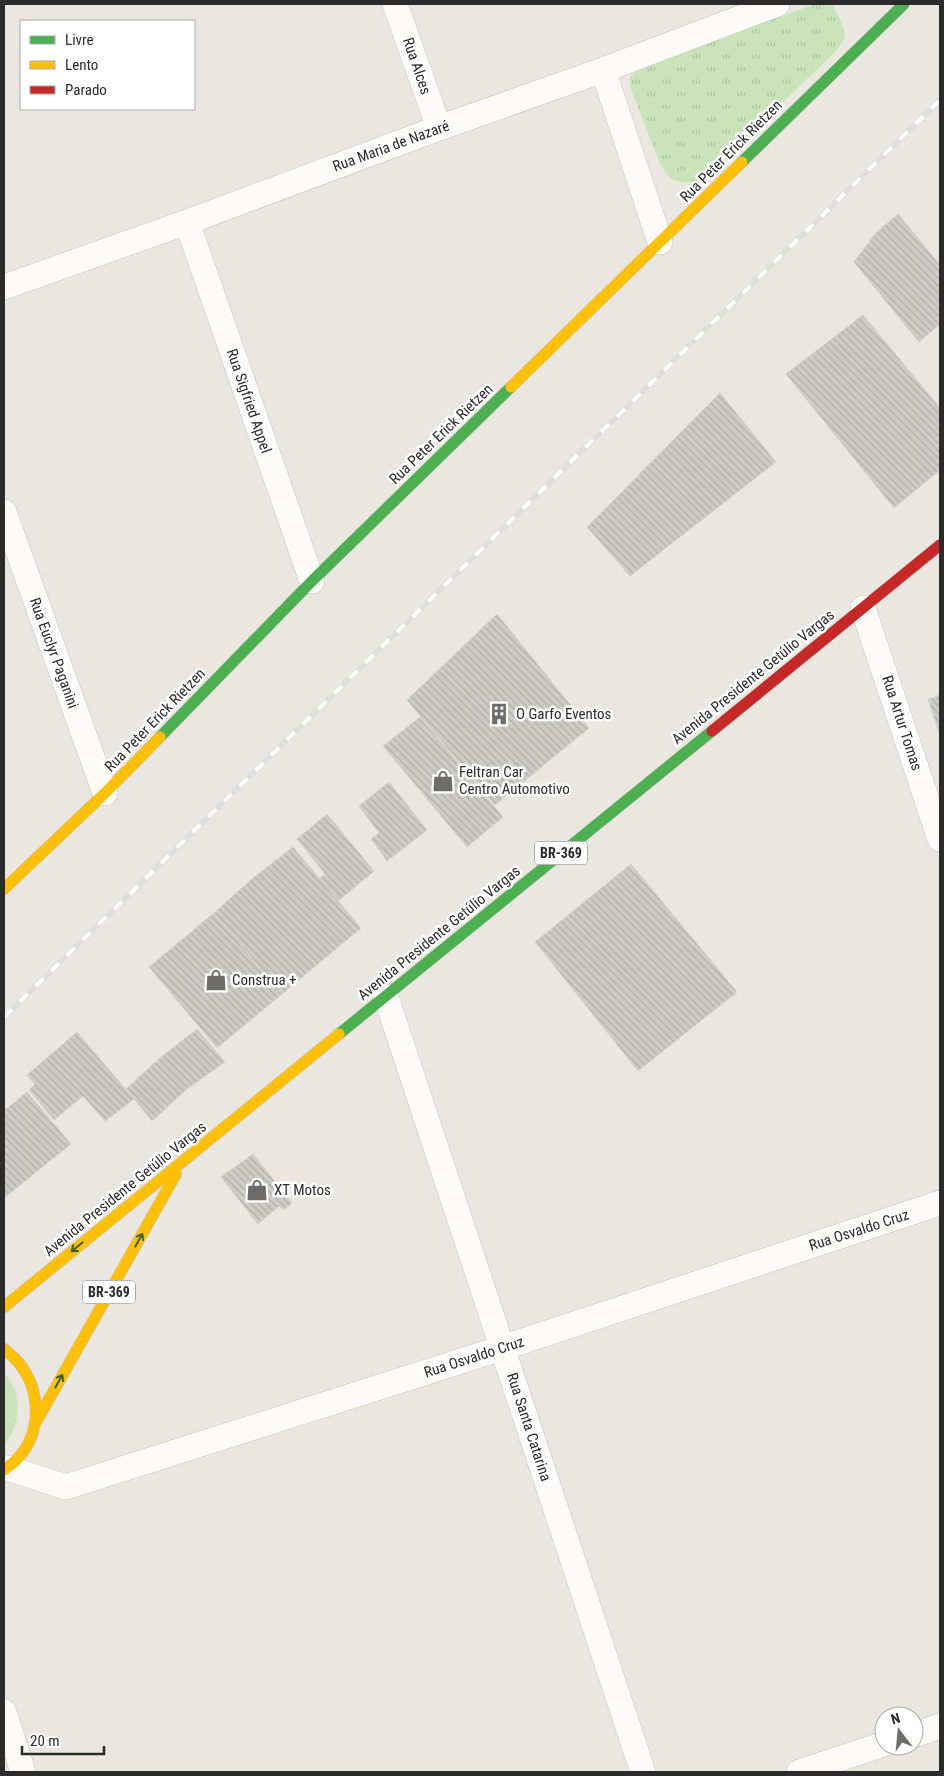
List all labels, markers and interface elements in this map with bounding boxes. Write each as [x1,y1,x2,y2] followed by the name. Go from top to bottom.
[20,20,195,110] legend
[65,31,93,49] text: Livre
[399,35,435,97] street label: Rua Alces
[65,56,98,74] text: Lento
[65,81,107,99] text: Parado
[676,96,786,206] street label: Rua Peter Erick Rietzen
[330,117,452,175] street label: Rua Maria de Nazaré
[223,347,275,455] street label: Rua Sigfried Appel
[386,380,496,488] street label: Rua Peter Erick Rietzen
[26,595,82,711] street label: Rua Euclyr Paganini
[668,606,838,748] street label: Avenida Presidente Getúlio Vargas
[101,665,209,775] street label: Rua Peter Erick Rietzen
[878,673,926,773] street label: Rua Artur Tomas
[486,701,512,727] building icon: O Garfo Eventos
[516,705,612,723] place label: O Garfo Eventos
[459,763,570,798] place label: Feltran Car Centro Automotivo
[430,768,456,794] shop icon: Feltran Car Centro Automotivo
[535,841,587,864] road number: BR-369
[354,862,524,1004] street label: Avenida Presidente Getúlio Vargas
[203,967,229,993] shop icon: Construa +
[232,971,296,989] place label: Construa +
[40,1118,210,1260] street label: Avenida Presidente Getúlio Vargas
[244,1177,270,1203] shop icon: XT Motos
[274,1181,331,1199] place label: XT Motos
[807,1205,911,1255] street label: Rua Osvaldo Cruz
[134,1232,144,1247] one-way arrow
[71,1242,84,1253] one-way arrow
[83,1280,135,1304] road number: BR-369
[422,1332,526,1382] street label: Rua Osvaldo Cruz
[503,1371,555,1483] street label: Rua Santa Catarina
[55,1375,65,1389] one-way arrow
[874,1706,924,1756] north arrow
[889,1710,902,1727] text: N
[22,1724,105,1756] scale bar
[30,1732,60,1750] text: 20 m

